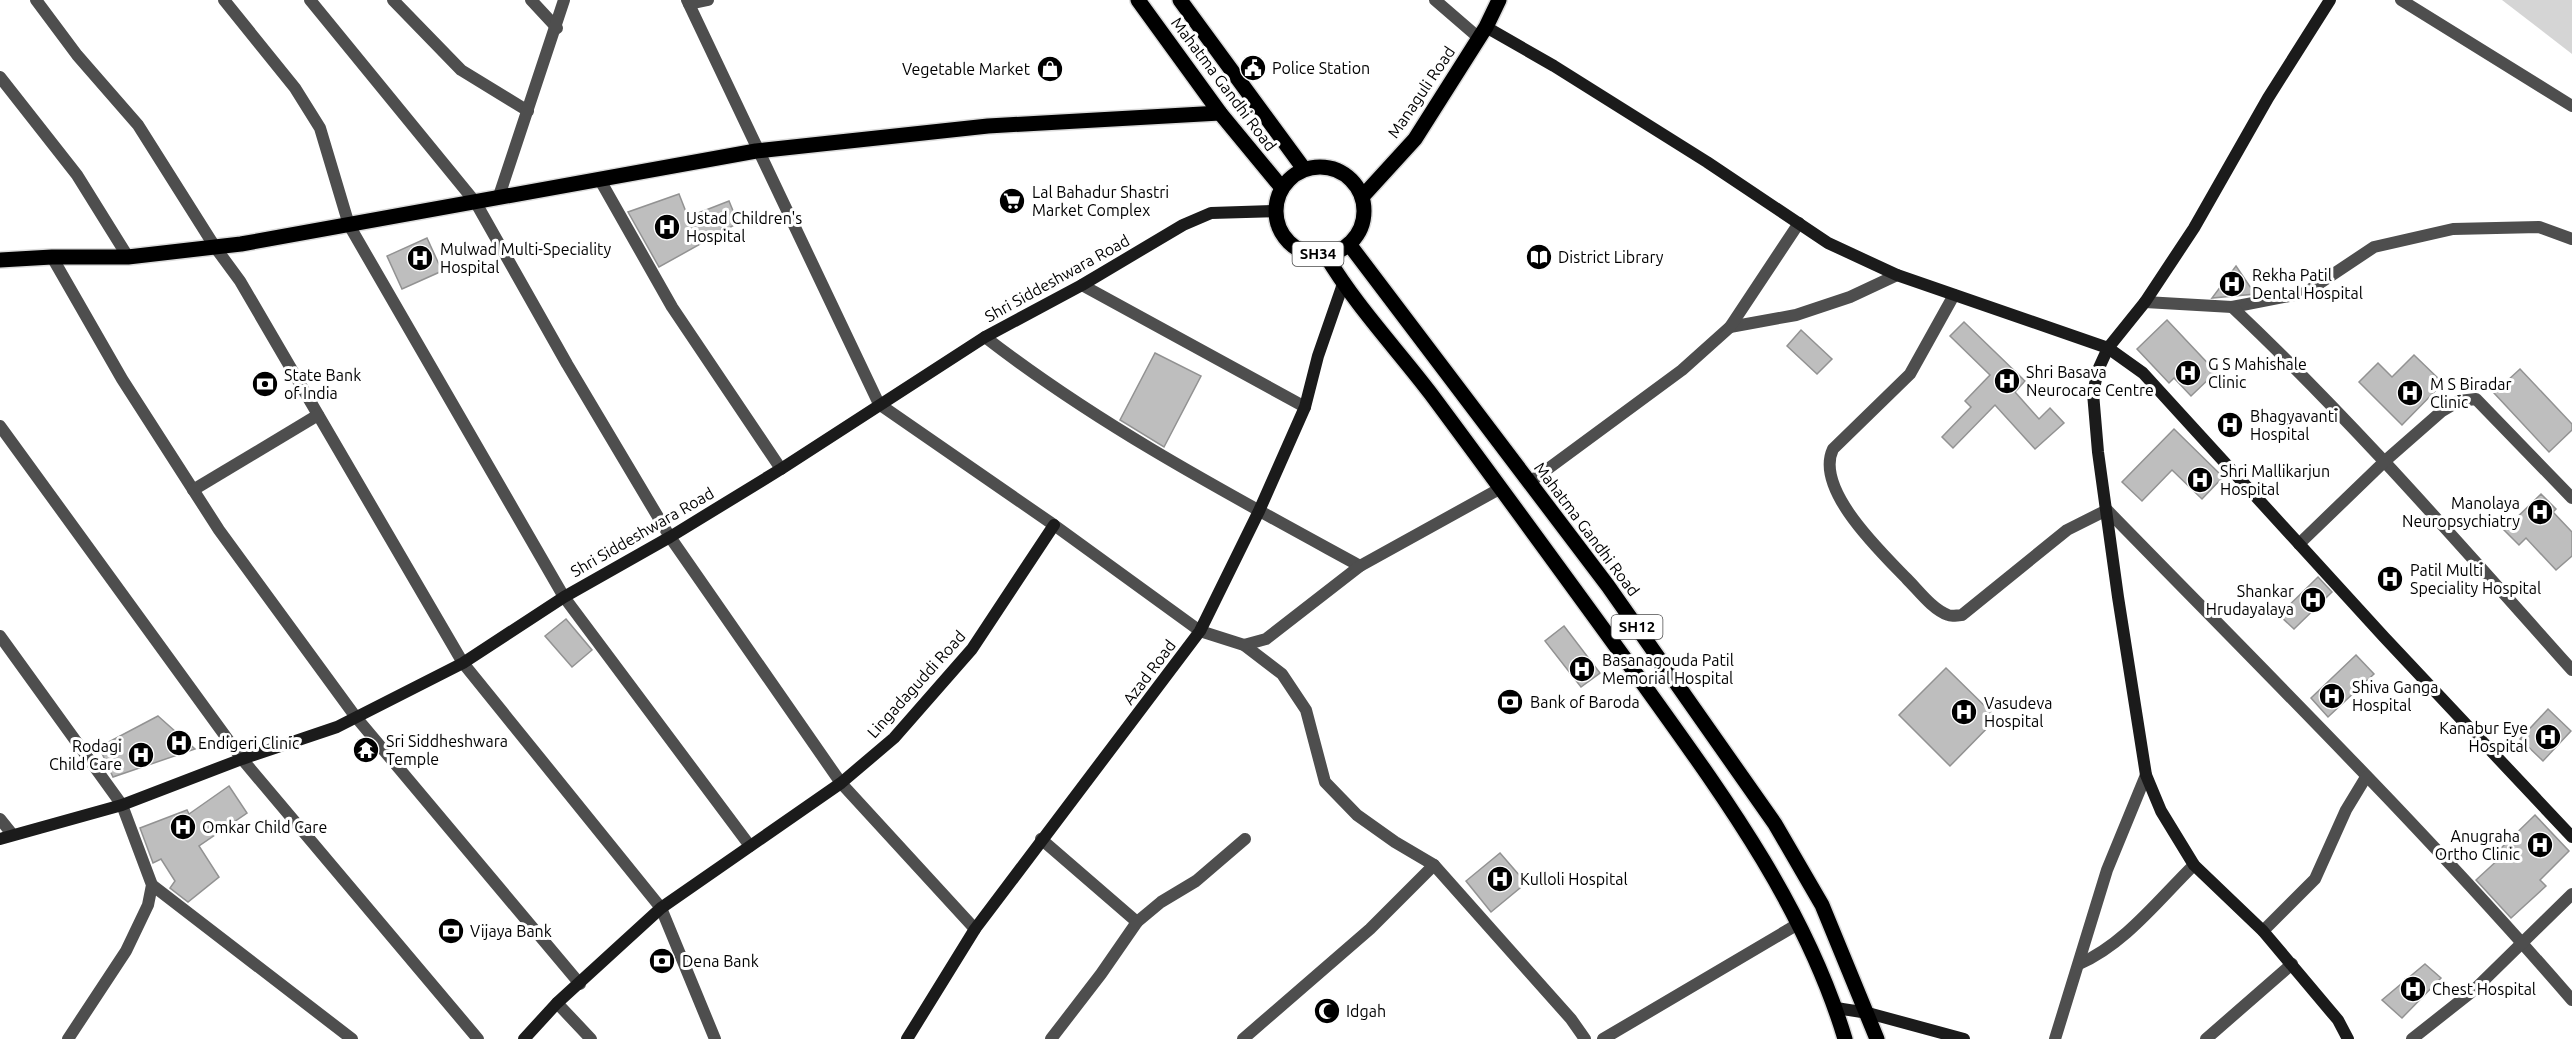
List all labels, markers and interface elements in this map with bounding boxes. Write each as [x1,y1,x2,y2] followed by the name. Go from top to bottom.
[1168,14,1280,154] street label: Mahatma Gandhi Road
[1384,43,1458,141] street label: Managuli Road
[1238,53,1268,83] public building icon: Police Station
[1035,54,1065,84] shop icon: Vegetable Market
[1272,59,1370,77] place label: Police Station
[902,60,1031,78] place label: Vegetable Market
[1032,183,1169,219] place label: Lal Bahadur Shastri Market Complex
[997,186,1027,216] supermarket icon: Lal Bahadur Shastri Market Complex
[686,209,802,245] place label: Ustad Children's Hospital
[652,212,682,242] hospital icon: Ustad Children's Hospital
[982,231,1132,325] street label: Shri Siddeshwara Road
[440,240,611,276] place label: Mulwad Multi-Speciality Hospital
[1292,242,1344,266] road number: SH34
[1524,242,1554,272] library icon: District Library
[405,243,435,273] hospital icon: Mulwad Multi-Speciality Hospital
[1558,248,1664,266] place label: District Library
[2252,266,2363,302] place label: Rekha Patil Dental Hospital
[2217,269,2247,299] hospital icon: Rekha Patil Dental Hospital
[2208,355,2307,391] place label: G S Mahishale Clinic
[2173,358,2203,388] hospital icon: G S Mahishale Clinic
[2026,363,2154,399] place label: Shri Basava Neurocare Centre
[284,366,361,402] place label: State Bank of India
[1992,366,2022,396] hospital icon: Shri Basava Neurocare Centre
[250,369,280,399] bank icon: State Bank of India
[2430,375,2512,411] place label: M S Biradar Clinic
[2395,378,2425,408] hospital icon: M S Biradar Clinic
[2250,407,2338,443] place label: Bhagyavanti Hospital
[2215,410,2245,440] hospital icon: Bhagyavanti Hospital
[1531,459,1643,599] street label: Mahatma Gandhi Road
[2220,462,2330,498] place label: Shri Mallikarjun Hospital
[2185,465,2215,495] hospital icon: Shri Mallikarjun Hospital
[567,484,717,580] street label: Shri Siddeshwara Road
[2402,494,2520,530] place label: Manolaya Neuropsychiatry
[2525,497,2555,527] hospital icon: Manolaya Neuropsychiatry
[2410,561,2541,597] place label: Patil Multi Speciality Hospital
[2375,564,2405,594] hospital icon: Patil Multi Speciality Hospital
[2206,582,2294,618] place label: Shankar Hrudayalaya
[2298,585,2328,615] hospital icon: Shankar Hrudayalaya
[1612,615,1662,639] road number: SH12
[863,627,969,741] street label: Lingadaguddi Road
[1119,636,1179,708] street label: Azad Road
[1602,651,1734,687] place label: Basanagouda Patil Memorial Hospital
[1567,654,1597,684] hospital icon: Basanagouda Patil Memorial Hospital
[2352,678,2438,714] place label: Shiva Ganga Hospital
[2317,681,2347,711] hospital icon: Shiva Ganga Hospital
[1495,687,1525,717] bank icon: Bank of Baroda
[1530,693,1640,711] place label: Bank of Baroda
[1984,694,2052,730] place label: Vasudeva Hospital
[1949,697,1979,727] hospital icon: Vasudeva Hospital
[2439,719,2528,755] place label: Kanabur Eye Hospital
[2533,722,2563,752] hospital icon: Kanabur Eye Hospital
[164,728,194,758] hospital icon: Endigeri Clinic
[386,732,508,768] place label: Sri Siddheshwara Temple
[198,734,300,752] place label: Endigeri Clinic
[351,735,381,765] temple icon: Sri Siddheshwara Temple
[49,737,122,773] place label: Rodagi Child Care
[126,740,156,770] hospital icon: Rodagi Child Care
[168,812,198,842] hospital icon: Omkar Child Care
[202,818,327,836] place label: Omkar Child Care
[2435,827,2521,863] place label: Anugraha Ortho Clinic
[2525,830,2555,860] hospital icon: Anugraha Ortho Clinic
[1485,864,1515,894] hospital icon: Kulloli Hospital
[1520,870,1628,888] place label: Kulloli Hospital
[436,916,466,946] bank icon: Vijaya Bank
[470,922,552,940] place label: Vijaya Bank
[647,946,677,976] bank icon: Dena Bank
[682,952,759,970] place label: Dena Bank
[2398,974,2428,1004] hospital icon: Chest Hospital
[2432,980,2536,998] place label: Chest Hospital
[1312,996,1342,1026] mosque icon: Idgah
[1346,1002,1386,1020] place label: Idgah

